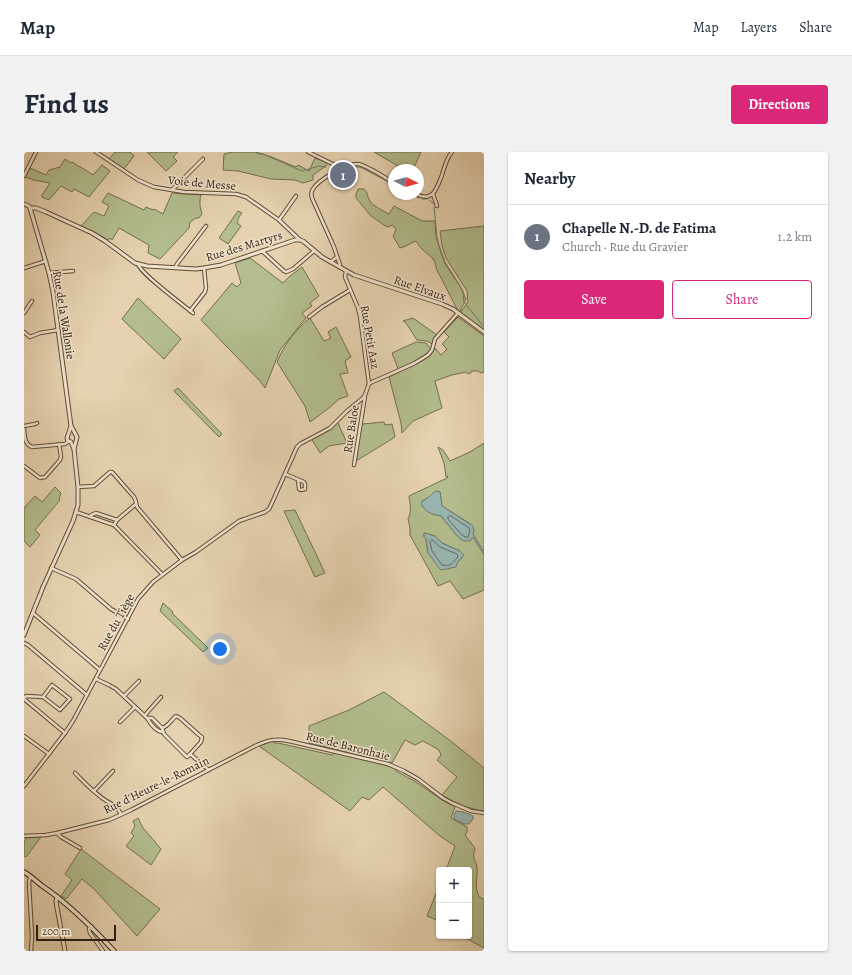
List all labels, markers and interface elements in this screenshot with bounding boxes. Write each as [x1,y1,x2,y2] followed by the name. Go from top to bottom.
[20,15,55,41] text: Map
[693,18,719,37] text: Map
[741,18,777,37] text: Layers
[799,18,832,37] text: Share
[24,85,109,123] text: Find us
[731,85,828,124] button: Directions
[330,160,356,190] pin: 1
[388,164,424,200] north arrow
[524,167,575,190] text: Nearby
[166,172,237,194] street label: Voie de Messe
[562,218,716,238] text: Chapelle N.-D. de Fatima
[204,227,284,265] street label: Rue des Martyrs
[535,228,539,245] text: 1
[778,228,812,245] text: 1.2 km
[562,238,688,255] text: Church · Rue du Gravier
[49,270,79,360] street label: Rue de la Wallonie
[392,272,448,304] street label: Rue Elvaux
[524,280,664,319] button: Save
[672,280,812,319] button: Share
[357,304,383,370] street label: Rue Petit Aaz
[339,404,363,454] street label: Rue Baloe
[94,591,138,653] street label: Rue du Tiège
[210,639,230,659] your location
[304,728,392,764] street label: Rue de Baronhaie
[100,752,212,818] street label: Rue d'Heure-le-Romain
[436,867,472,939] map controls
[436,867,472,903] button: +
[436,903,472,939] button: −
[36,923,116,942] scale bar
[42,924,70,939] text: 200 m

